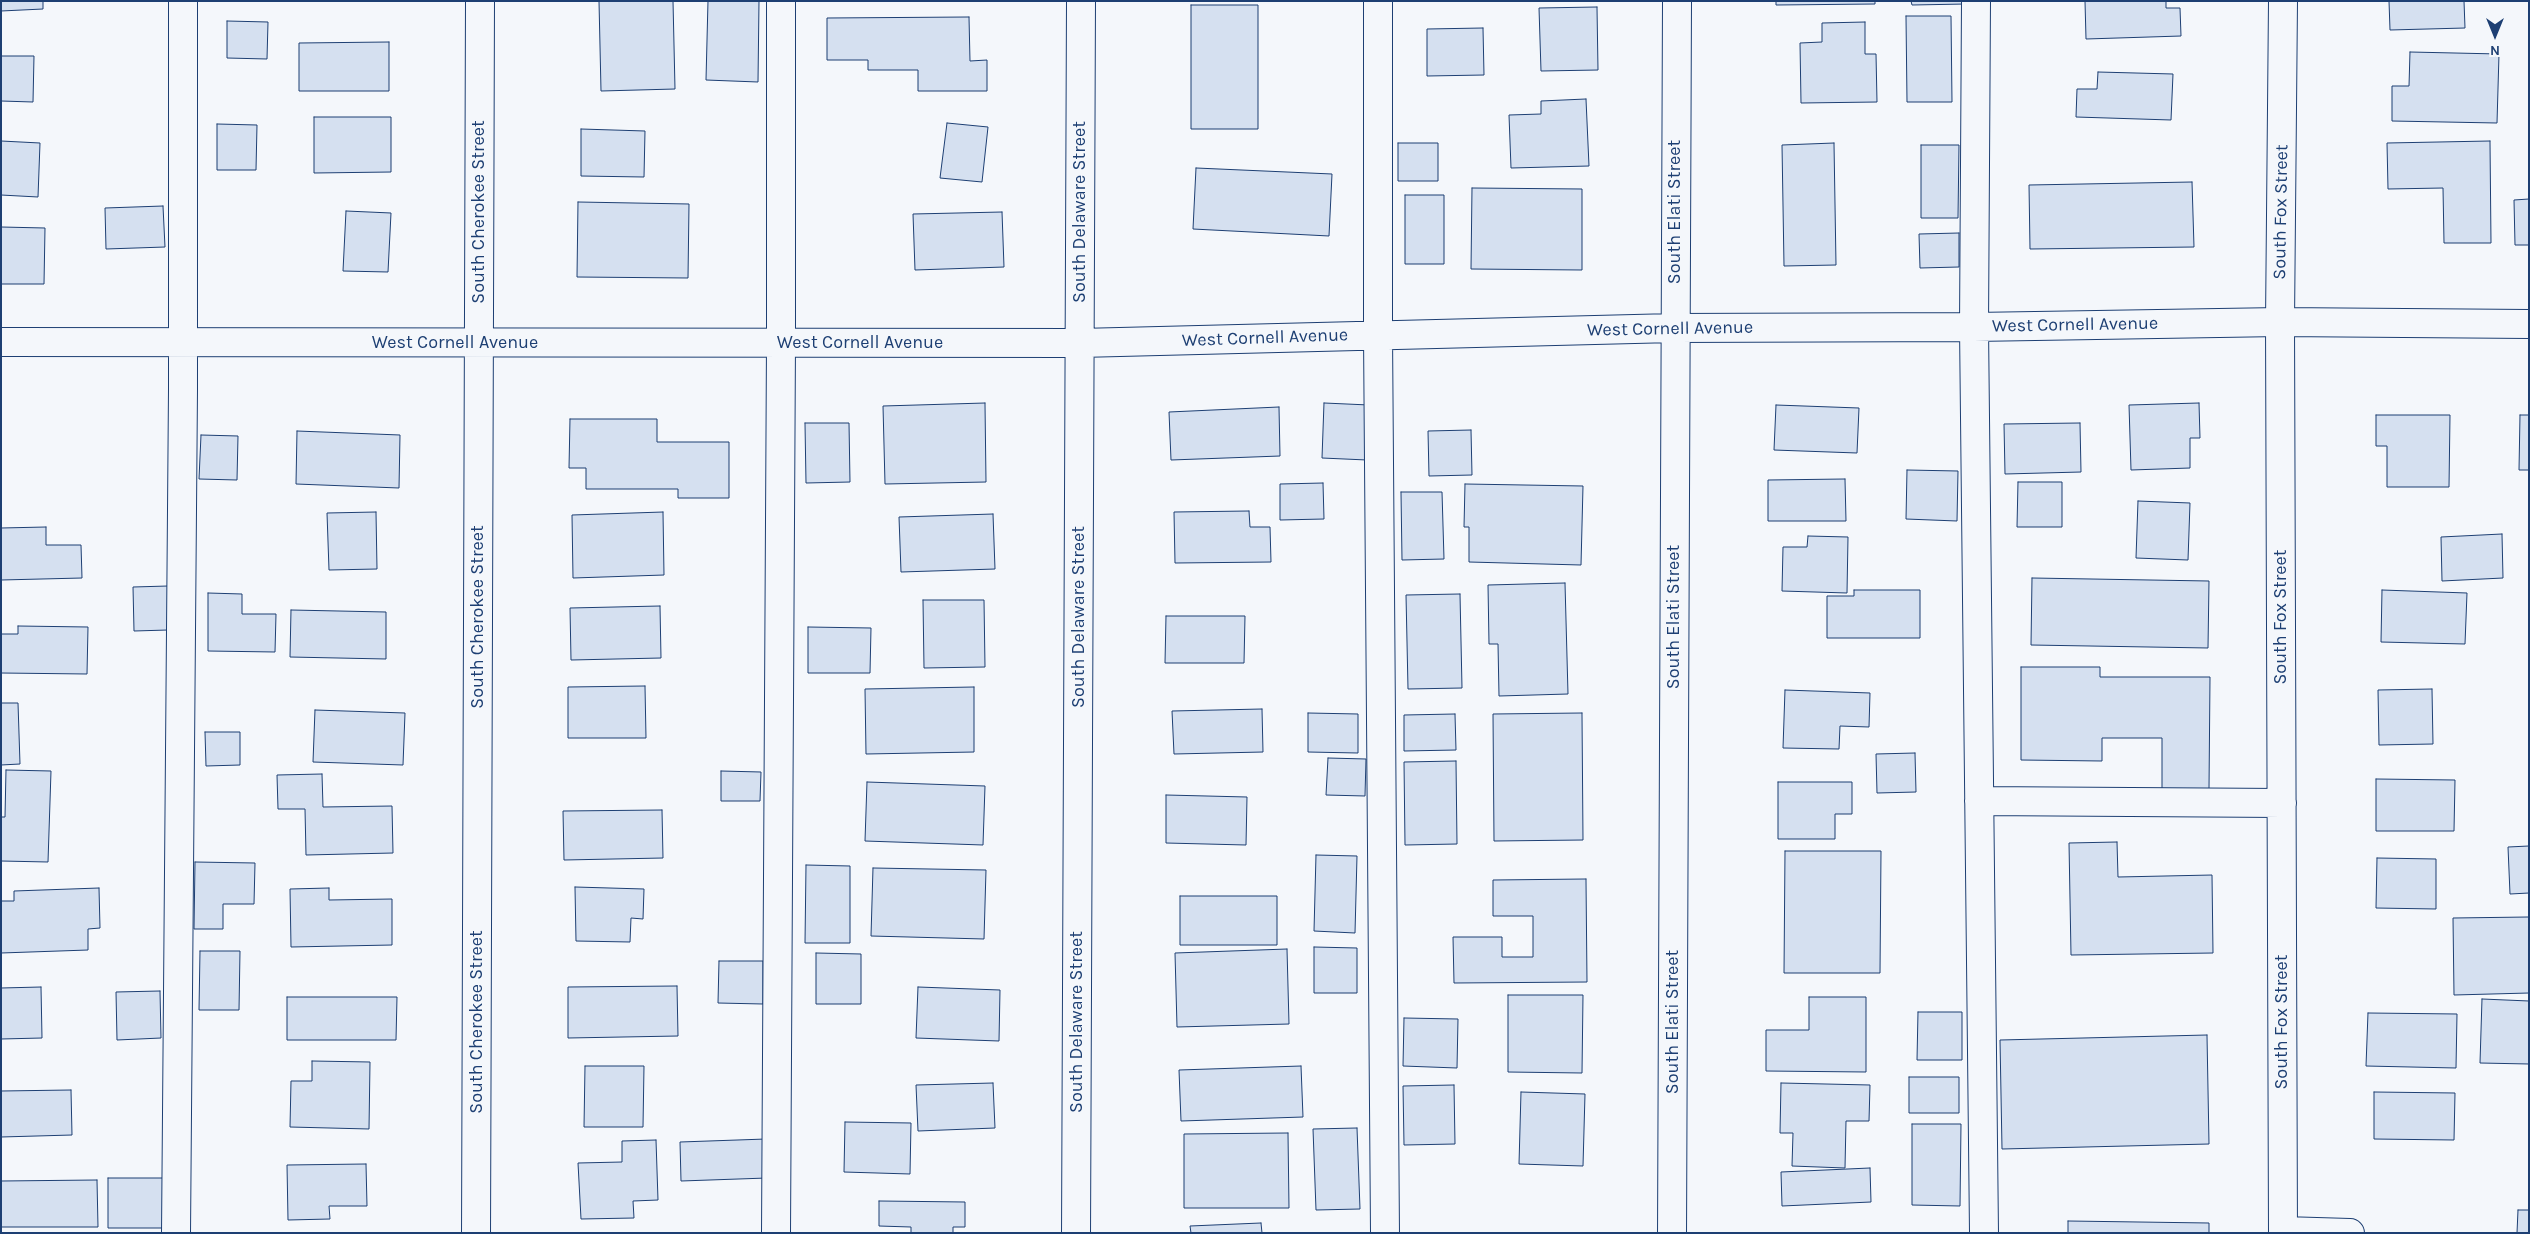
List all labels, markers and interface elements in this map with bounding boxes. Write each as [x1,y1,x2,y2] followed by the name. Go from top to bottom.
[2470,10,2520,60] north arrow
[2490,42,2500,59] text: N
[468,120,490,304] street label: South Cherokee Street
[1069,121,1091,303] street label: South Delaware Street
[1664,140,1686,284] street label: South Elati Street
[2269,144,2293,280] street label: South Fox Street
[1992,313,2158,337] street label: West Cornell Avenue
[1587,317,1753,341] street label: West Cornell Avenue
[1182,324,1348,352] street label: West Cornell Avenue
[372,332,538,354] street label: West Cornell Avenue
[777,332,943,354] street label: West Cornell Avenue
[467,525,489,709] street label: South Cherokee Street
[1068,526,1090,708] street label: South Delaware Street
[1663,545,1685,689] street label: South Elati Street
[2270,549,2292,685] street label: South Fox Street
[466,930,488,1114] street label: South Cherokee Street
[1066,931,1088,1113] street label: South Delaware Street
[1662,950,1684,1094] street label: South Elati Street
[2271,954,2293,1090] street label: South Fox Street

